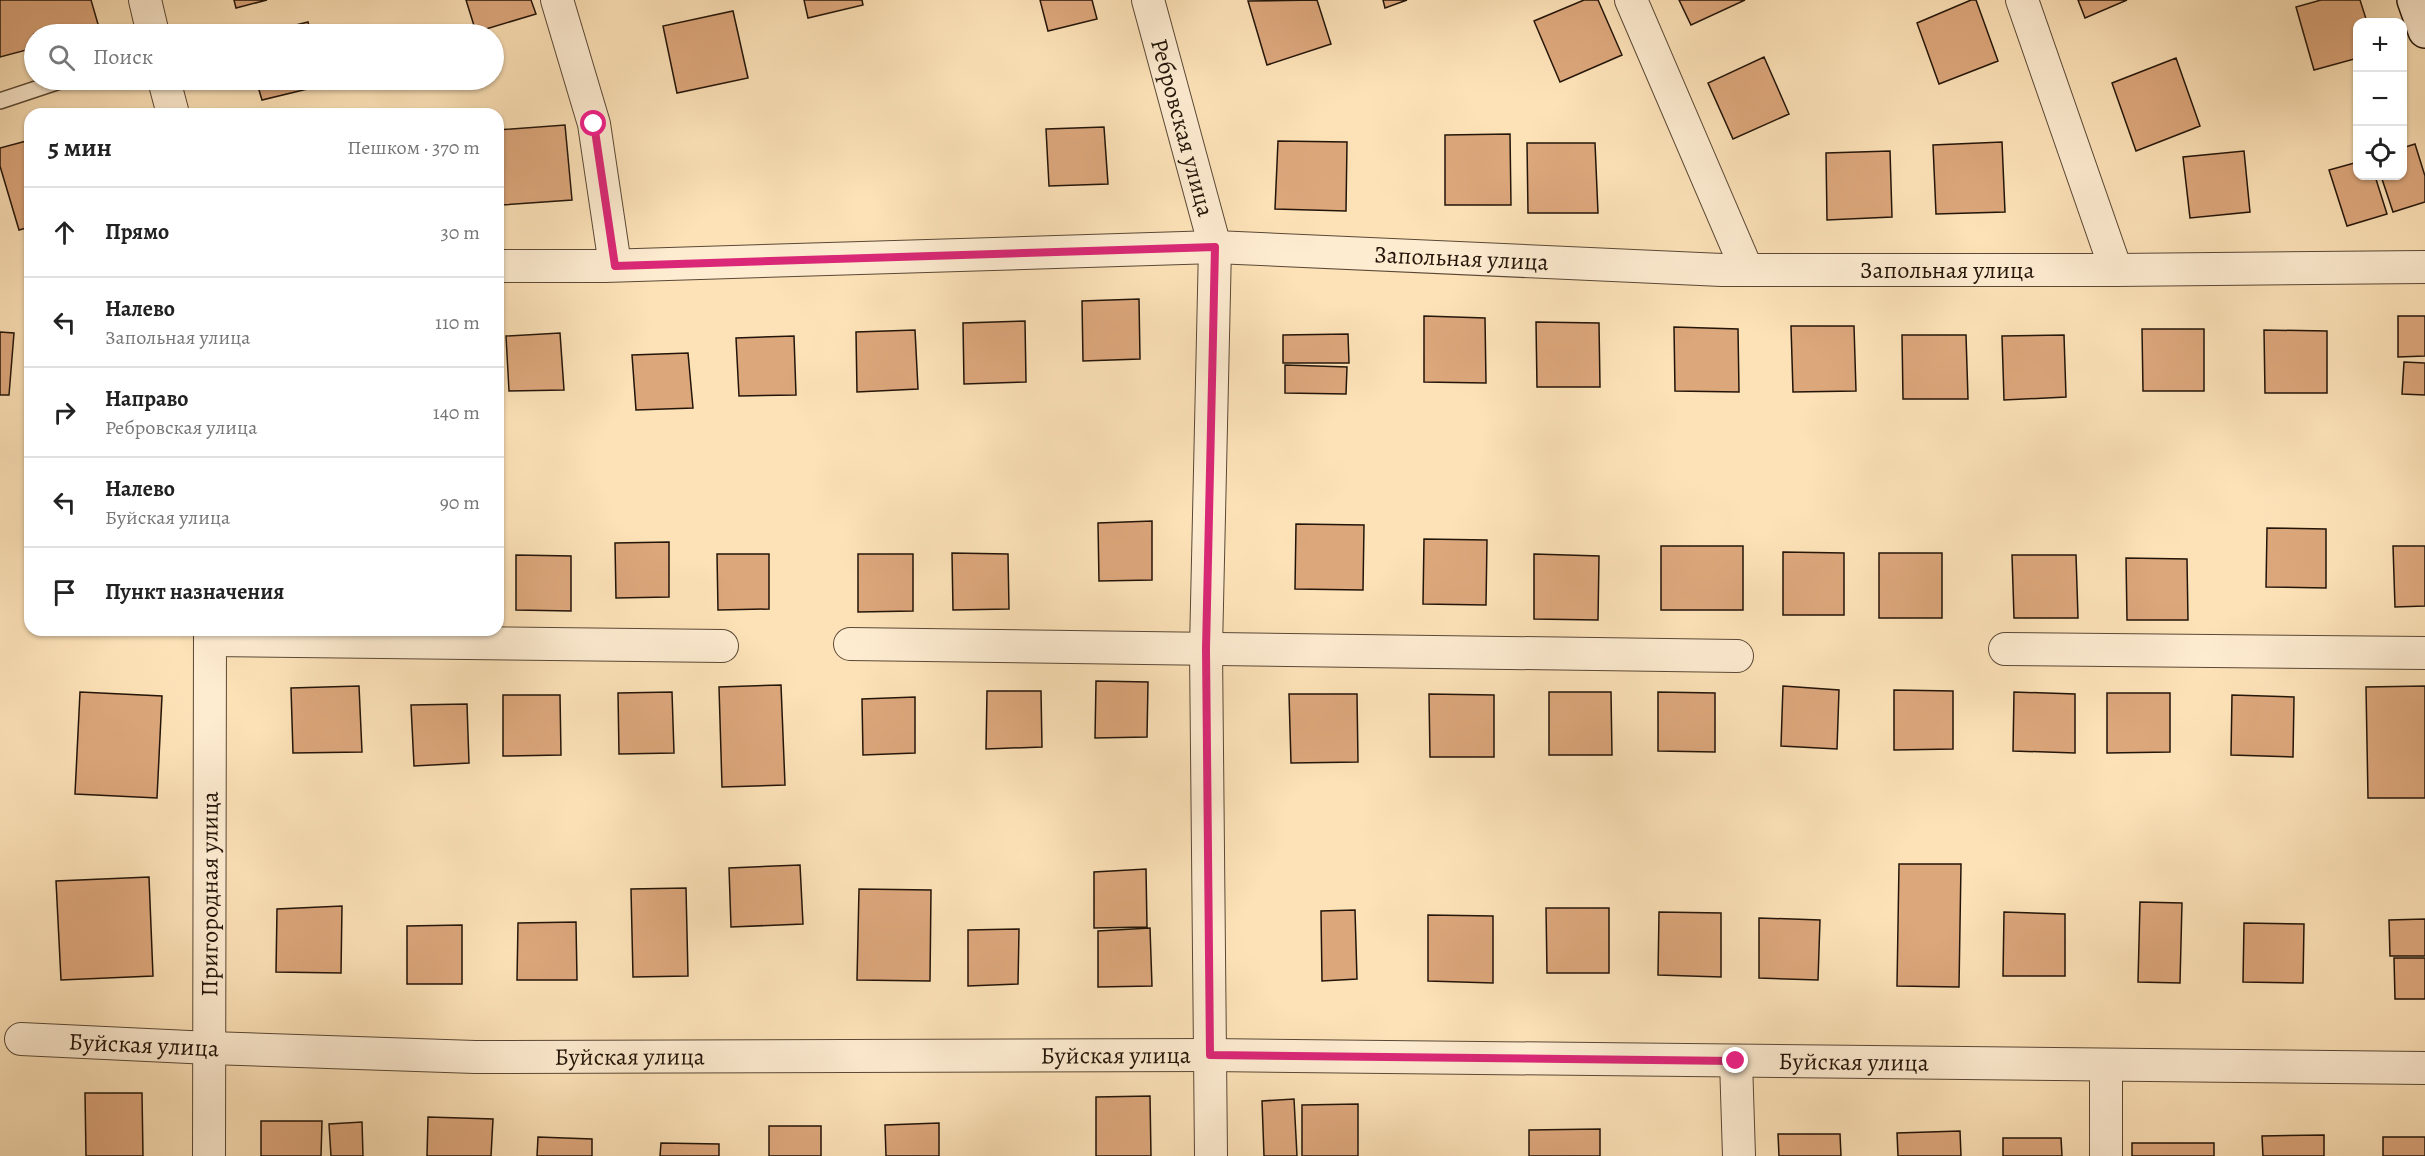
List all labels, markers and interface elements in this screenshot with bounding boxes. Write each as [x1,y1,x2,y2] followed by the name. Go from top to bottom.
[2353,18,2407,180] map controls
[2353,18,2407,72] button: +
[24,24,504,90] search box
[1143,35,1222,220] street label: Ребровская улица
[45,41,78,74] icon: search
[93,42,153,72] text: Поиск
[2353,72,2407,126] button: −
[580,110,606,136] route start
[2353,126,2407,180] button: locate
[48,130,112,165] text: 5 мин
[347,134,480,161] text: Пешком · 370 m
[48,216,81,249] icon: ahead
[105,217,169,247] text: Прямо
[440,219,480,246] text: 30 m
[1373,238,1549,278] street label: Запольная улица
[1860,254,2035,286] street label: Запольная улица
[105,294,175,324] text: Налево
[48,306,81,339] icon: left
[435,309,480,336] text: 110 m
[105,324,250,351] text: Запольная улица
[105,384,188,414] text: Направо
[48,396,81,429] icon: right
[433,399,480,426] text: 140 m
[105,414,257,441] text: Ребровская улица
[105,474,175,504] text: Налево
[48,486,81,519] icon: left
[440,489,480,516] text: 90 m
[105,504,230,531] text: Буйская улица
[48,576,81,609] icon: arrive
[105,577,284,607] text: Пункт назначения
[193,791,226,997] street label: Пригородная улица
[68,1025,220,1064] street label: Буйская улица
[1040,1039,1191,1071] street label: Буйская улица
[554,1040,705,1073] street label: Буйская улица
[1778,1045,1929,1079] street label: Буйская улица
[1722,1047,1748,1073] route end

